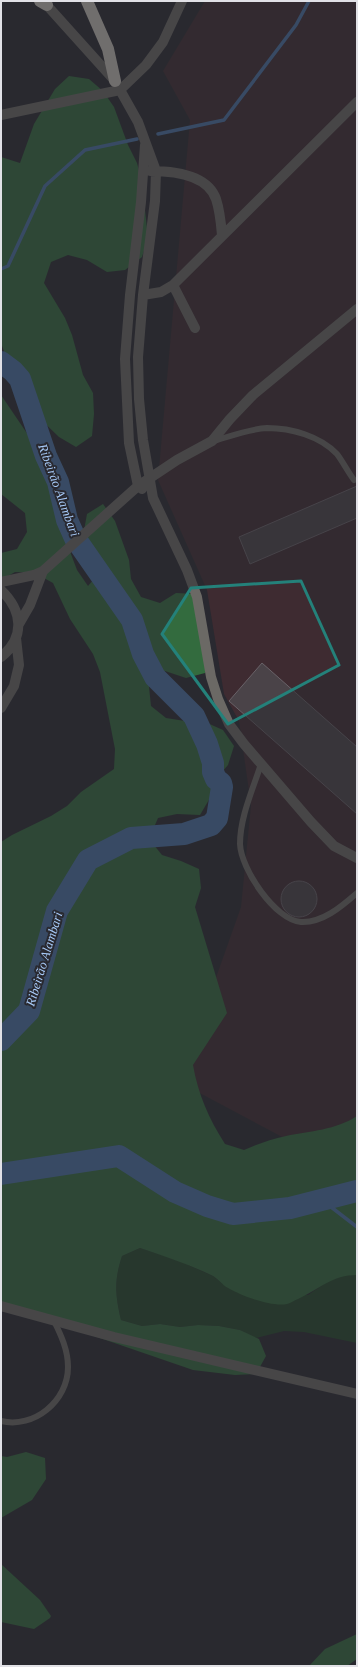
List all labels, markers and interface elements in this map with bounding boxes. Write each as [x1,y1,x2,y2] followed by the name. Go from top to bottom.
[35,441,83,539] water label: Ribeirão Alambari
[22,910,66,1009] water label: Ribeirão Alambari

